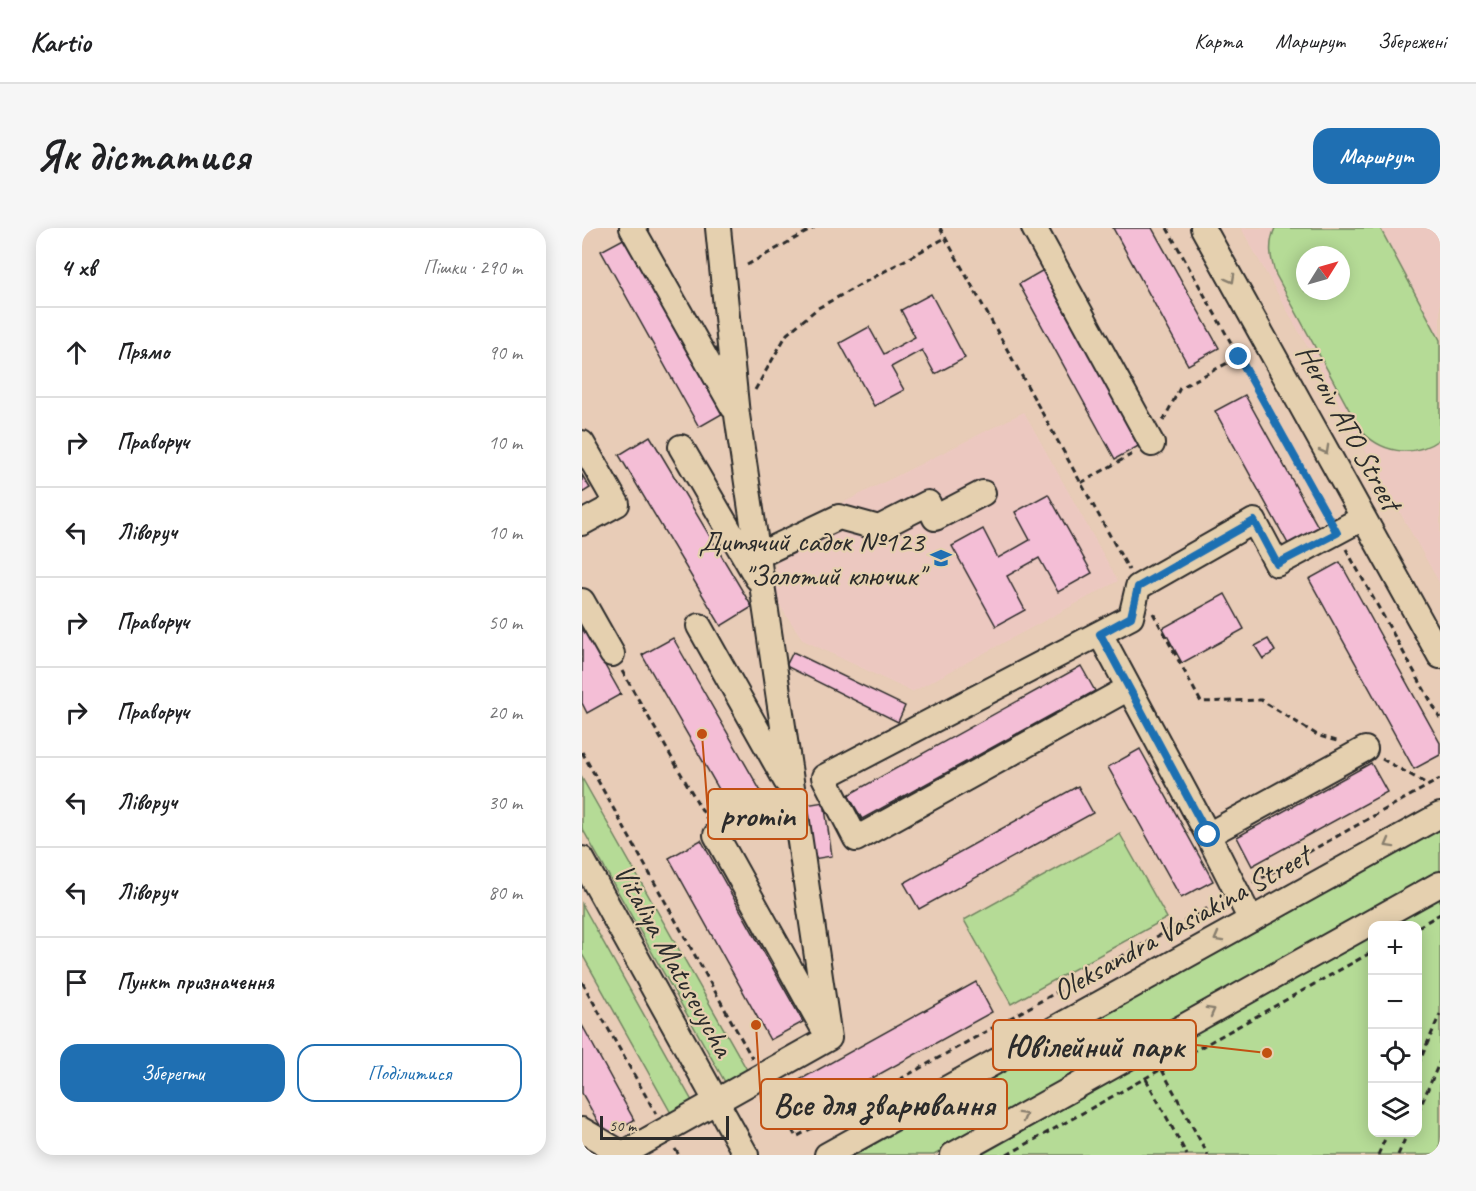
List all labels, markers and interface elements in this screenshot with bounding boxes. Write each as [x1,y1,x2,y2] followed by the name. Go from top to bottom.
[30,24,91,59] text: Kartio
[1194,28,1242,54] text: Карта
[1275,28,1345,54] text: Маршрут
[1378,28,1446,54] text: Збережені
[1313,128,1440,184] button: Маршрут
[36,130,250,183] text: Як дістатися
[1296,246,1350,300] north arrow
[60,251,95,284] text: 4 хв
[423,255,522,280] text: Пішки · 290 m
[1224,273,1235,283] one-way arrow
[60,336,93,369] icon: ahead
[1288,337,1412,520] street label: Heroiv ATO Street
[117,338,169,366] text: Прямо
[488,340,522,365] text: 90 m
[1225,343,1251,369] route end
[60,426,93,459] icon: right
[117,428,189,456] text: Праворуч
[488,430,522,455] text: 10 m
[1318,443,1330,454] one-way arrow
[60,516,93,549] icon: left
[117,518,177,546] text: Ліворуч
[488,520,522,545] text: 10 m
[698,522,930,594] place label: Дитячий садок №123 "Золотий ключик"
[929,546,953,570] school or university icon: Дитячий садок №123 "Золотий ключик"
[60,606,93,639] icon: right
[117,608,189,636] text: Праворуч
[488,610,522,635] text: 50 m
[60,696,93,729] icon: right
[117,698,189,726] text: Праворуч
[488,700,522,725] text: 20 m
[60,786,93,819] icon: left
[117,788,177,816] text: Ліворуч
[708,789,807,839] callout: promin
[488,790,522,815] text: 30 m
[721,795,796,836] text: promin
[1194,821,1220,847] route start
[1046,835,1320,1010] street label: Oleksandra Vasiakina Street
[1385,837,1395,848] one-way arrow
[605,857,744,1065] street label: Vitaliya Matusevycha
[60,876,93,909] icon: left
[117,878,177,906] text: Ліворуч
[488,880,522,905] text: 80 m
[1368,921,1422,1137] map controls
[1368,921,1422,975] button: +
[1214,931,1224,942] one-way arrow
[60,966,93,999] icon: arrive
[117,968,274,996] text: Пункт призначення
[1368,975,1422,1029] button: −
[1205,1007,1216,1018] one-way arrow
[993,1020,1196,1070] callout: Ювілейний парк
[1005,1026,1186,1067] text: Ювілейний парк
[1368,1029,1422,1083] button: locate
[60,1044,285,1102] button: Зберегти
[297,1044,522,1102] button: Поділитися
[761,1079,1007,1129] callout: Все для зварювання
[1368,1083,1422,1137] button: layers
[773,1084,997,1126] text: Все для зварювання
[1017,1112,1027,1123] one-way arrow
[600,1113,729,1140] scale bar
[609,1116,636,1136] text: 50 m

